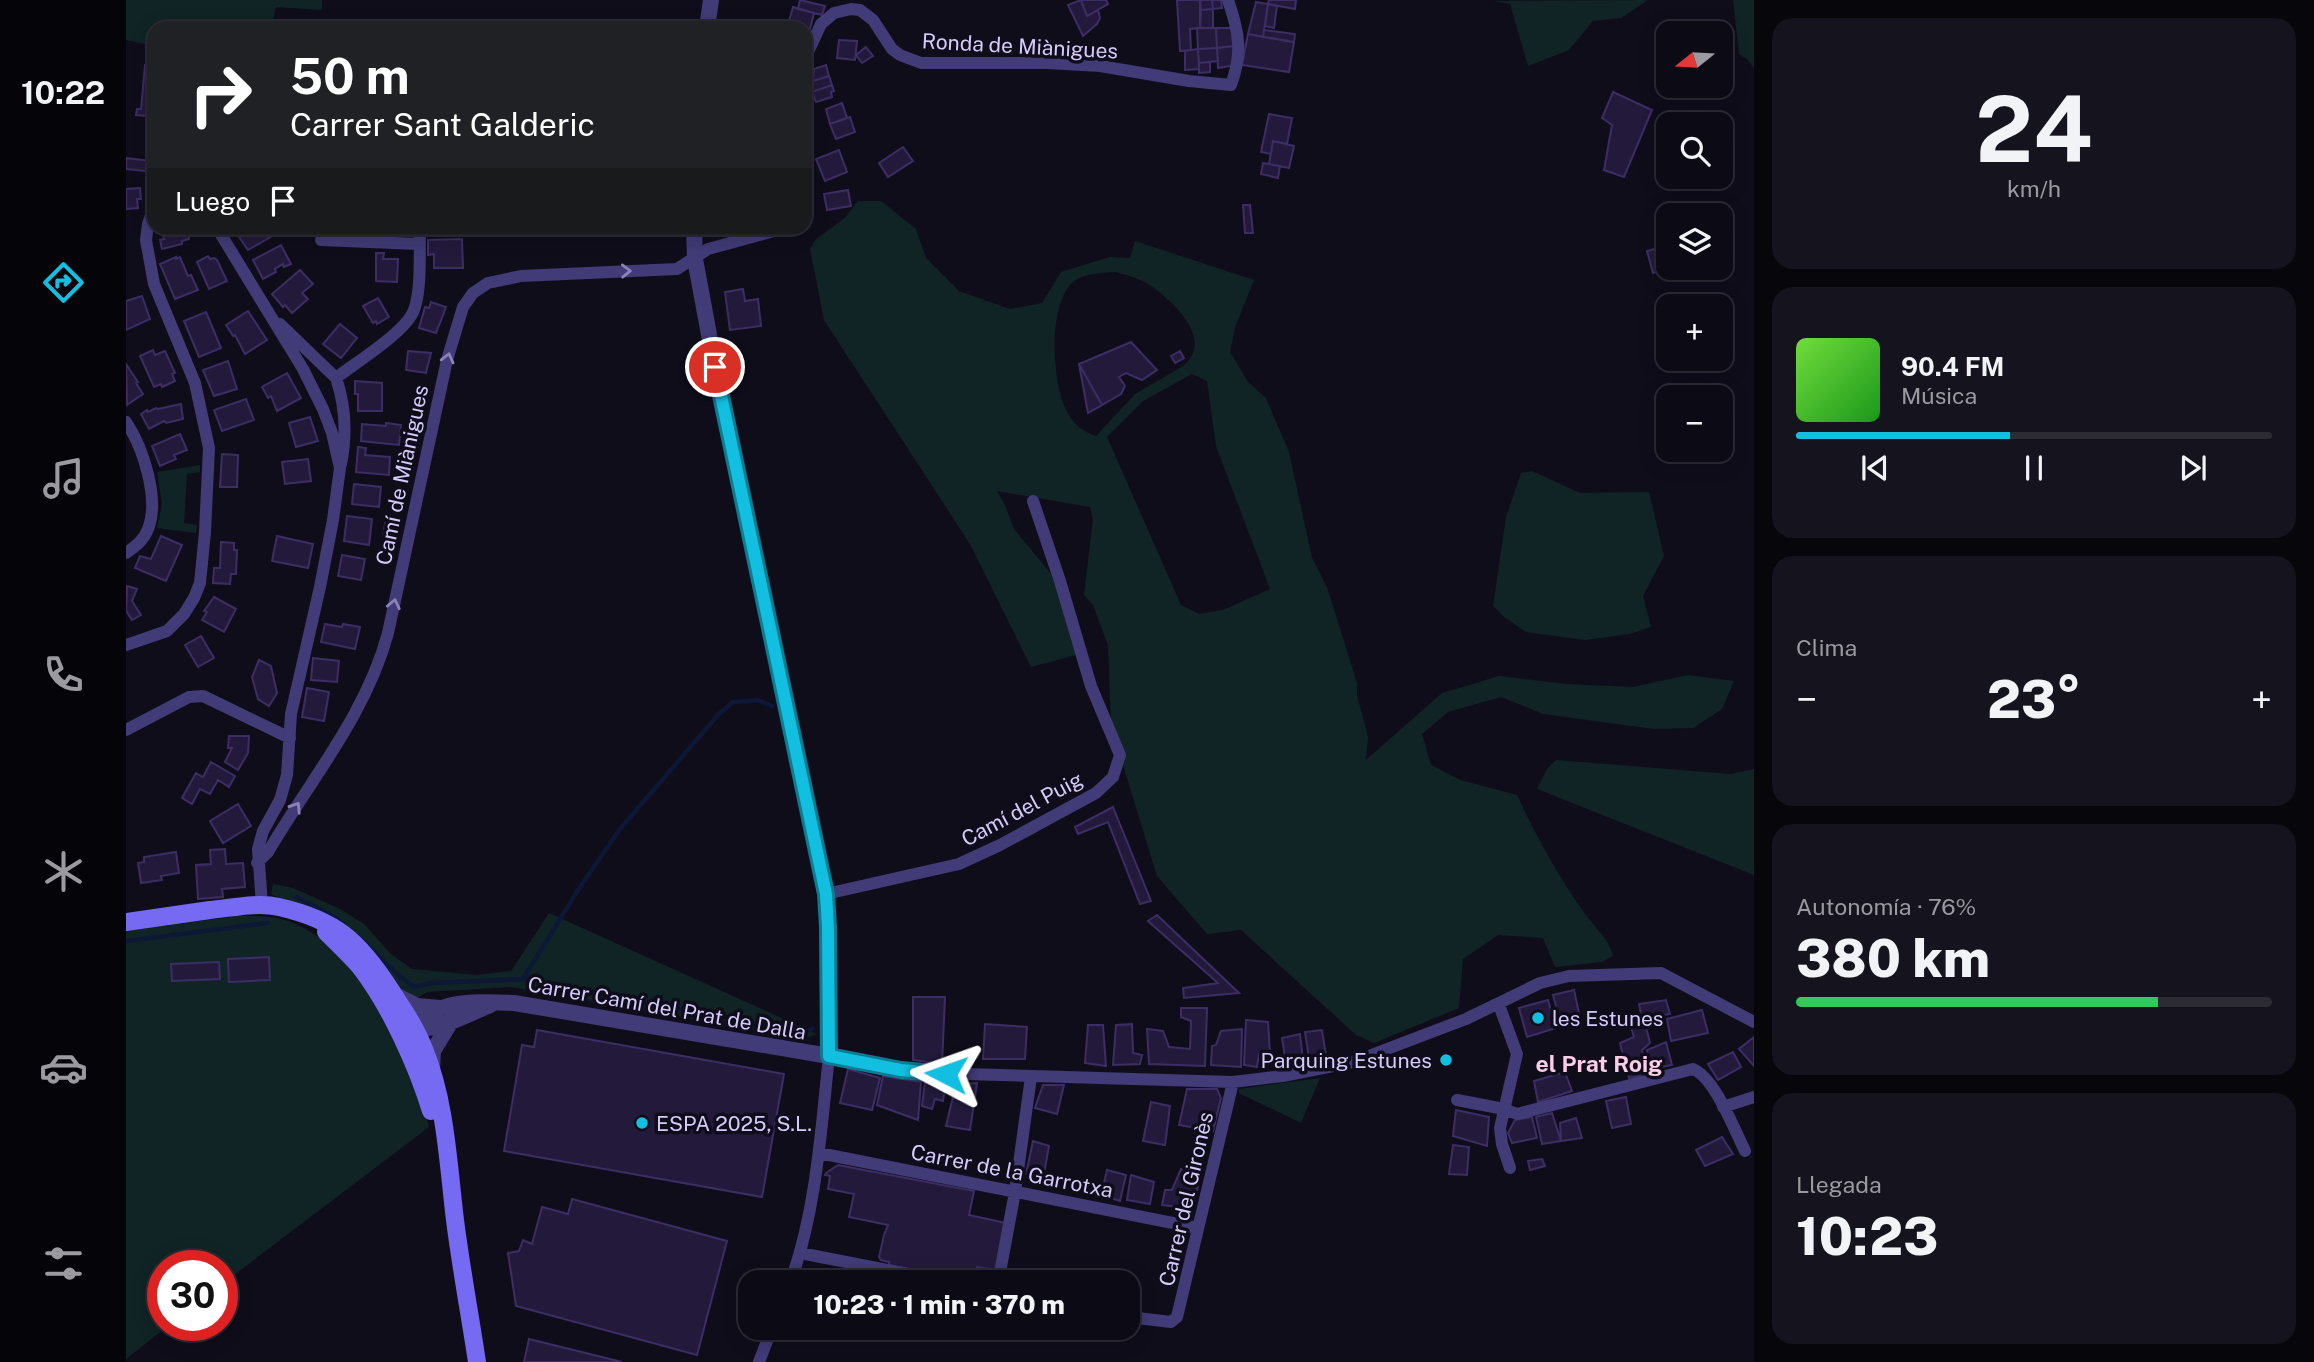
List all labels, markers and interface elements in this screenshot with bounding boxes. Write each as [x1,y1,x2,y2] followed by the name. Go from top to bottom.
[1656,21,1732,98] north arrow
[1656,21,1733,462] map controls
[921,28,1119,64] street label: Ronda de Miànigues
[290,47,410,105] text: 50 m
[175,49,266,140] icon: right
[21,74,105,111] text: 10:22
[1975,76,2093,182] text: 24
[290,106,595,143] text: Carrer Sant Galderic
[1656,112,1733,189] button: search
[2007,175,2061,202] text: km/h
[264,182,302,220] icon: arrive
[175,186,250,217] text: Luego
[1656,203,1733,280] button: layers
[39,258,88,307] icon: directions
[621,263,632,278] one-way arrow
[1656,294,1733,371] button: +
[685,337,745,397] pin
[696,348,734,386] icon: arrive
[1901,351,2004,382] text: 90.4 FM
[440,352,454,364] one-way arrow
[1901,382,1977,409] text: Música
[371,383,433,567] street label: Camí de Miànigues
[1656,385,1733,462] button: −
[1856,449,1894,487] icon: previous
[2015,449,2053,487] icon: pause
[2174,449,2212,487] icon: next
[39,454,88,503] icon: music
[385,598,400,610] one-way arrow
[1796,634,1857,661] text: Clima
[39,650,88,699] icon: phone
[1987,669,2081,730] text: 23°
[1796,677,1817,722] text: −
[2251,677,2272,722] text: +
[957,767,1087,851] street label: Camí del Puig
[288,802,301,815] one-way arrow
[39,847,88,896] icon: climate
[1796,893,1976,920] text: Autonomía · 76%
[1796,928,1990,989] text: 380 km
[526,971,808,1045] street label: Carrer Camí del Prat de Dalla
[1552,1006,1664,1031] place label: les Estunes
[1530,1010,1546,1026] marker: les Estunes
[909,1037,983,1111] position arrow
[39,1043,88,1092] icon: car
[1261,1048,1432,1073] place label: Parquing Estunes
[1536,1050,1662,1077] district label: el Prat Roig
[1438,1052,1454,1068] marker: Parquing Estunes
[1154,1109,1218,1289] street label: Carrer del Gironès
[656,1111,812,1136] place label: ESPA 2025, S.L.
[634,1115,650,1131] marker: ESPA 2025, S.L.
[909,1139,1115,1203] street label: Carrer de la Garrotxa
[1796,1171,1882,1198] text: Llegada
[1796,1206,1939,1267] text: 10:23
[39,1239,88,1288] icon: filters
[147,1250,238,1341] speed limit sign: 30
[813,1289,1065,1320] text: 10:23 · 1 min · 370 m

